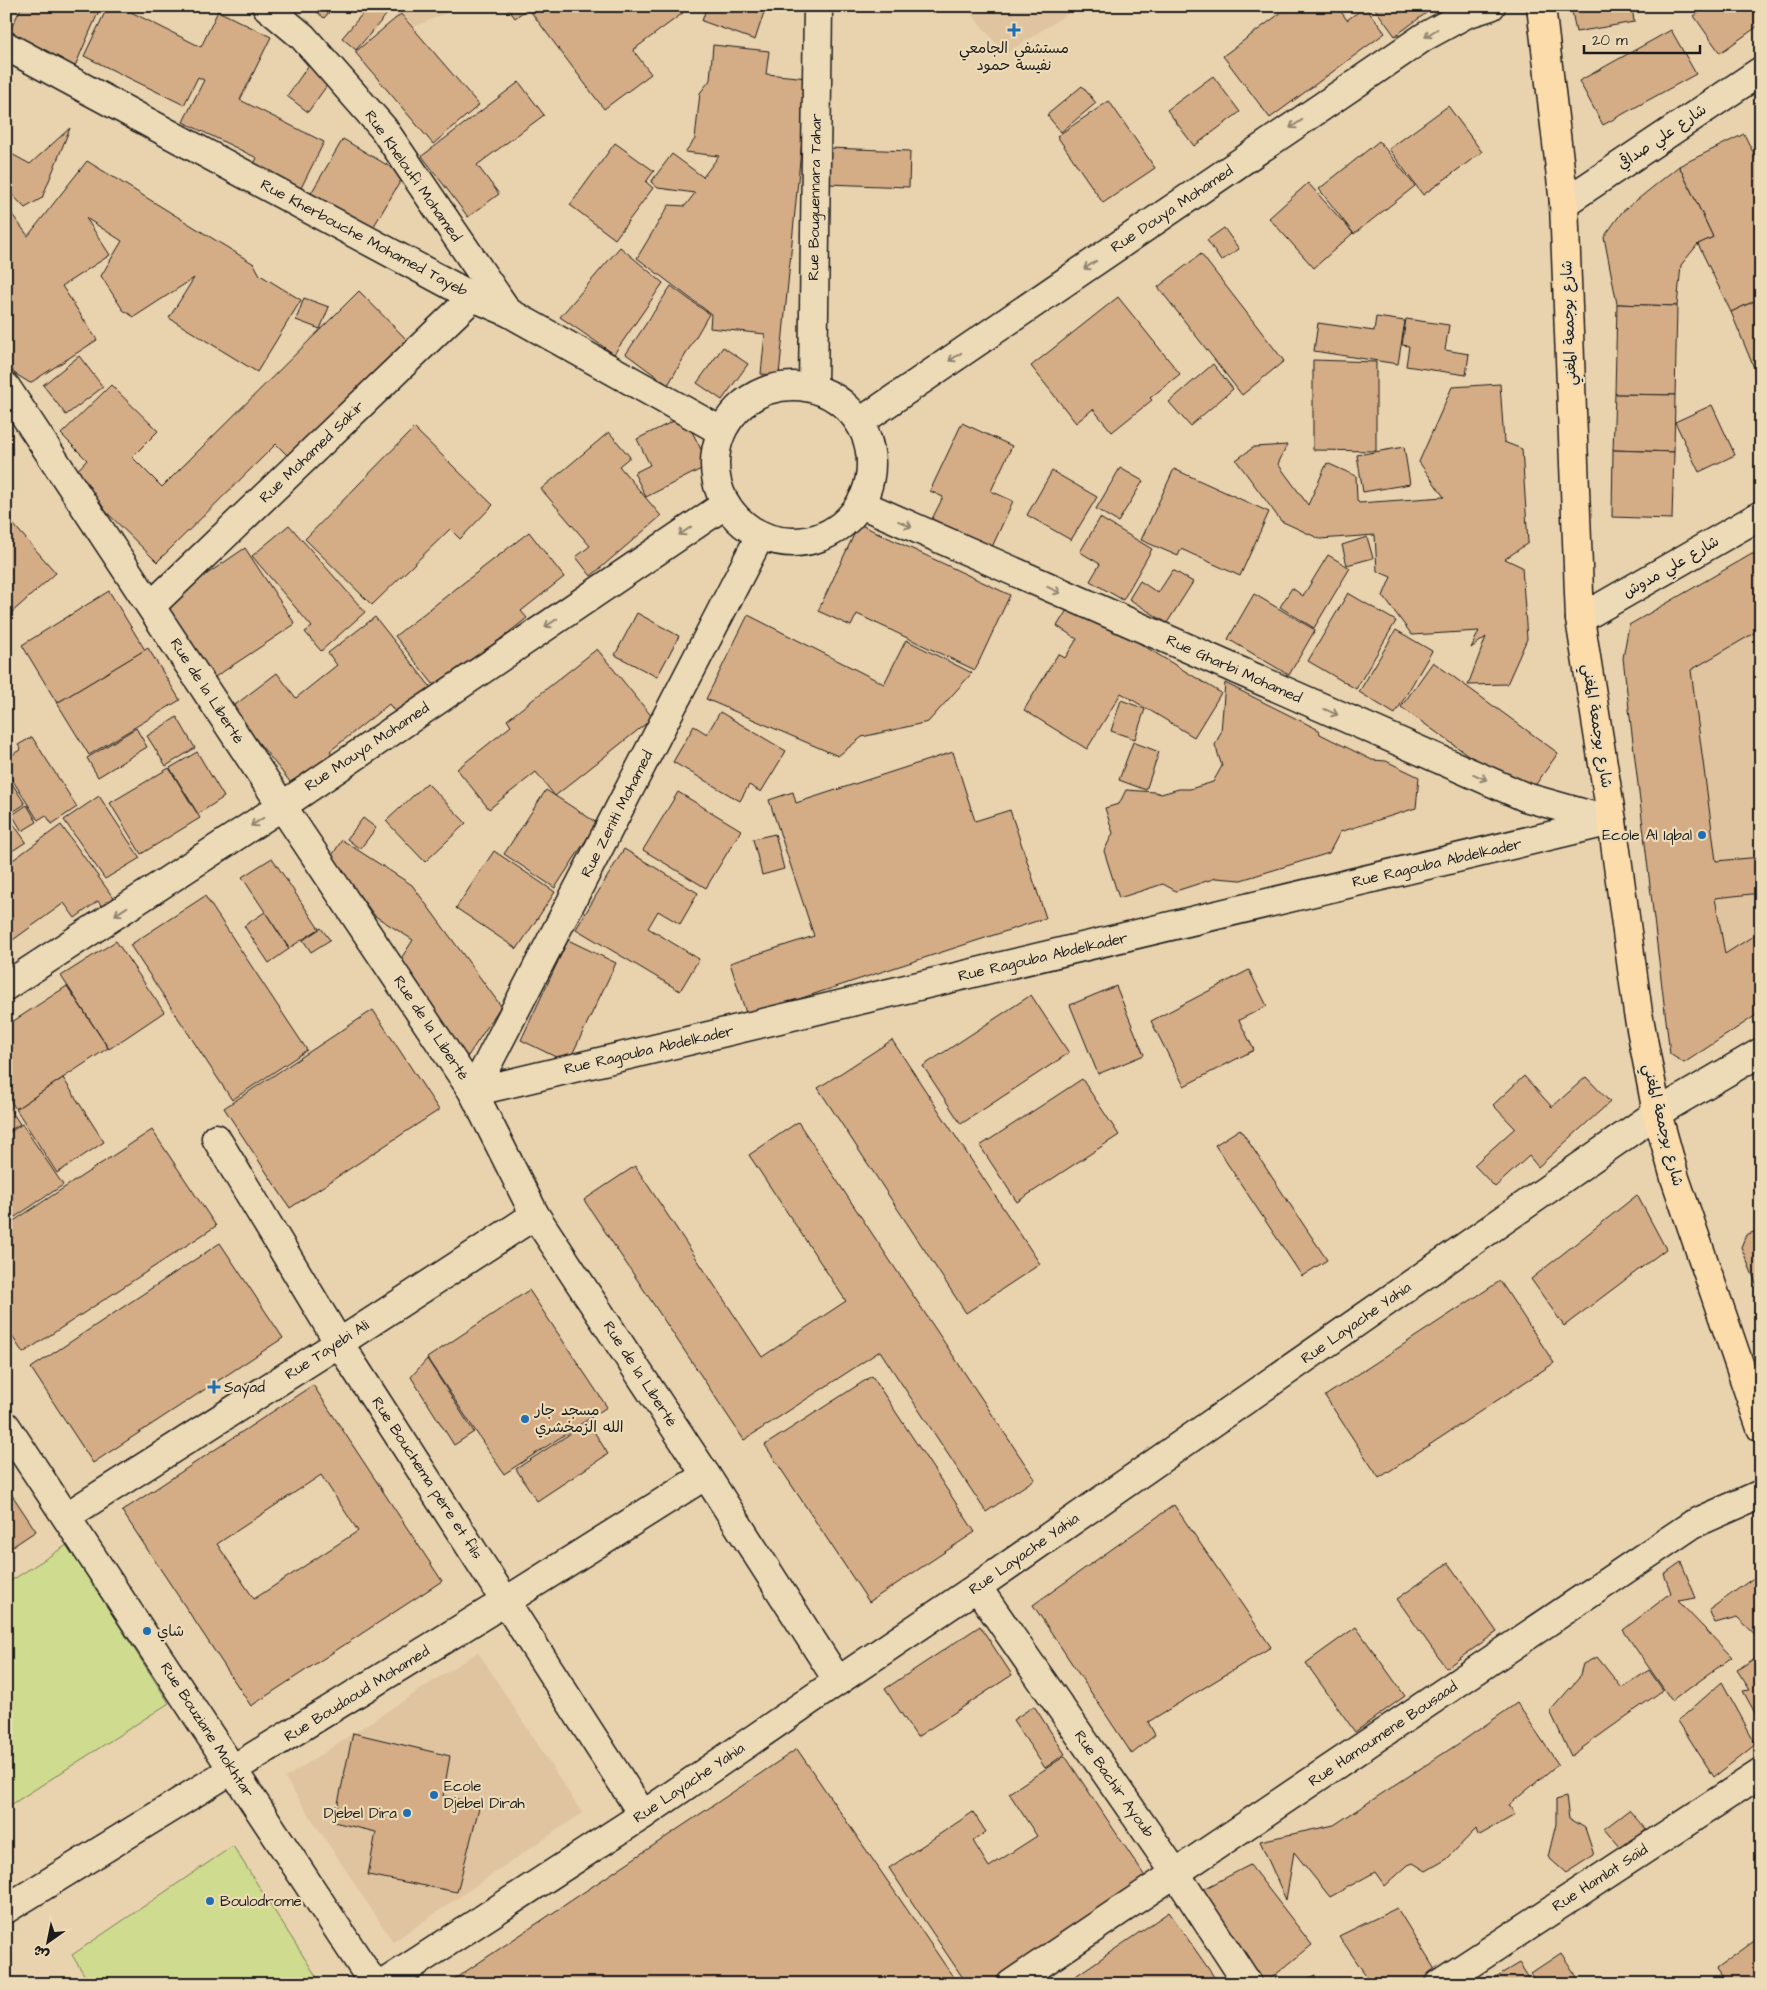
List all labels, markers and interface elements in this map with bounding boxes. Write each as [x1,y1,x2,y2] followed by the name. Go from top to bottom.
[1584,22,1701,54] scale bar
[1007,23,1021,37] marker: مستشفى الجامعي نفيسة حمود
[1424,28,1438,38] one-way arrow
[1592,30,1628,51] text: 20 m
[959,38,1069,76] place label: مستشفى الجامعي نفيسة حمود
[1613,99,1712,176] street label: شارع علي صداقي
[360,106,467,246] street label: Rue Kheloufi Mohamed
[803,113,828,281] street label: Rue Bouguennara Tahar
[1289,119,1303,129] one-way arrow
[1107,160,1238,259] street label: Rue Douya Mohamed
[256,174,472,303] street label: Rue Kherbouche Mohamed Tayeb
[1083,260,1097,270] one-way arrow
[1556,260,1584,386] street label: شارع بوجمعة المغني
[949,352,963,362] one-way arrow
[255,396,369,508] street label: Rue Mohamed Sakir
[897,520,912,530] one-way arrow
[678,526,692,536] one-way arrow
[1619,531,1724,605] street label: شارع علي مدوش
[1046,585,1061,595] one-way arrow
[544,618,558,628] one-way arrow
[1163,630,1305,708] street label: Rue Gharbi Mohamed
[165,634,249,748] street label: Rue de la Liberté
[1575,662,1617,790] street label: شارع بوجمعة المغني
[301,697,434,797] street label: Rue Mouya Mohamed
[1323,707,1338,717] one-way arrow
[576,747,658,881] street label: Rue Zeniti Mohamed
[1472,773,1487,783] one-way arrow
[250,817,264,827] one-way arrow
[1602,825,1692,846] place label: Ecole Al Iqbal
[1696,829,1708,841] marker: Ecole Al Iqbal
[1350,833,1524,894] street label: Rue Ragouba Abdelkader
[114,906,128,916] one-way arrow
[956,927,1130,988] street label: Rue Ragouba Abdelkader
[388,972,474,1084] street label: Rue de la Liberté
[562,1020,736,1081] street label: Rue Ragouba Abdelkader
[1636,1062,1688,1189] street label: شارع بوجمعة المغني
[1297,1277,1416,1370] street label: Rue Layache Yahia
[281,1314,374,1386] street label: Rue Tayebi Ali
[598,1317,682,1431] street label: Rue de la Liberté
[224,1377,265,1399] place label: Sayad
[208,1381,220,1393] marker: Sayad
[367,1393,488,1564] street label: Rue Bouchema père et fils
[534,1400,624,1438] place label: مسجد جار الله الزمخشري
[519,1413,531,1425] marker: مسجد جار الله الزمخشري
[965,1508,1084,1601] street label: Rue Layache Yahia
[157,1621,184,1642] place label: شاي
[141,1625,153,1637] marker: شاي
[280,1641,434,1747] street label: Rue Boudaoud Mohamed
[155,1658,259,1802] street label: Rue Bouziane Mokhtar
[1304,1676,1462,1792] street label: Rue Hamoumene Bousaad
[1068,1726,1159,1843] street label: Rue Bachir Ayoub
[629,1738,750,1829] street label: Rue Layache Yahia
[444,1776,525,1814] place label: Ecole Djebel Dirah
[428,1789,440,1801] marker: Ecole Djebel Dirah
[324,1803,397,1824] place label: Djebel Dira
[401,1807,413,1819] marker: Djebel Dira
[1548,1839,1652,1917] street label: Rue Hamlat Saïd
[220,1891,302,1912] place label: Boulodrome
[204,1895,216,1907] marker: Boulodrome
[22,1918,72,1968] north arrow
[30,1939,53,1965] text: ش

